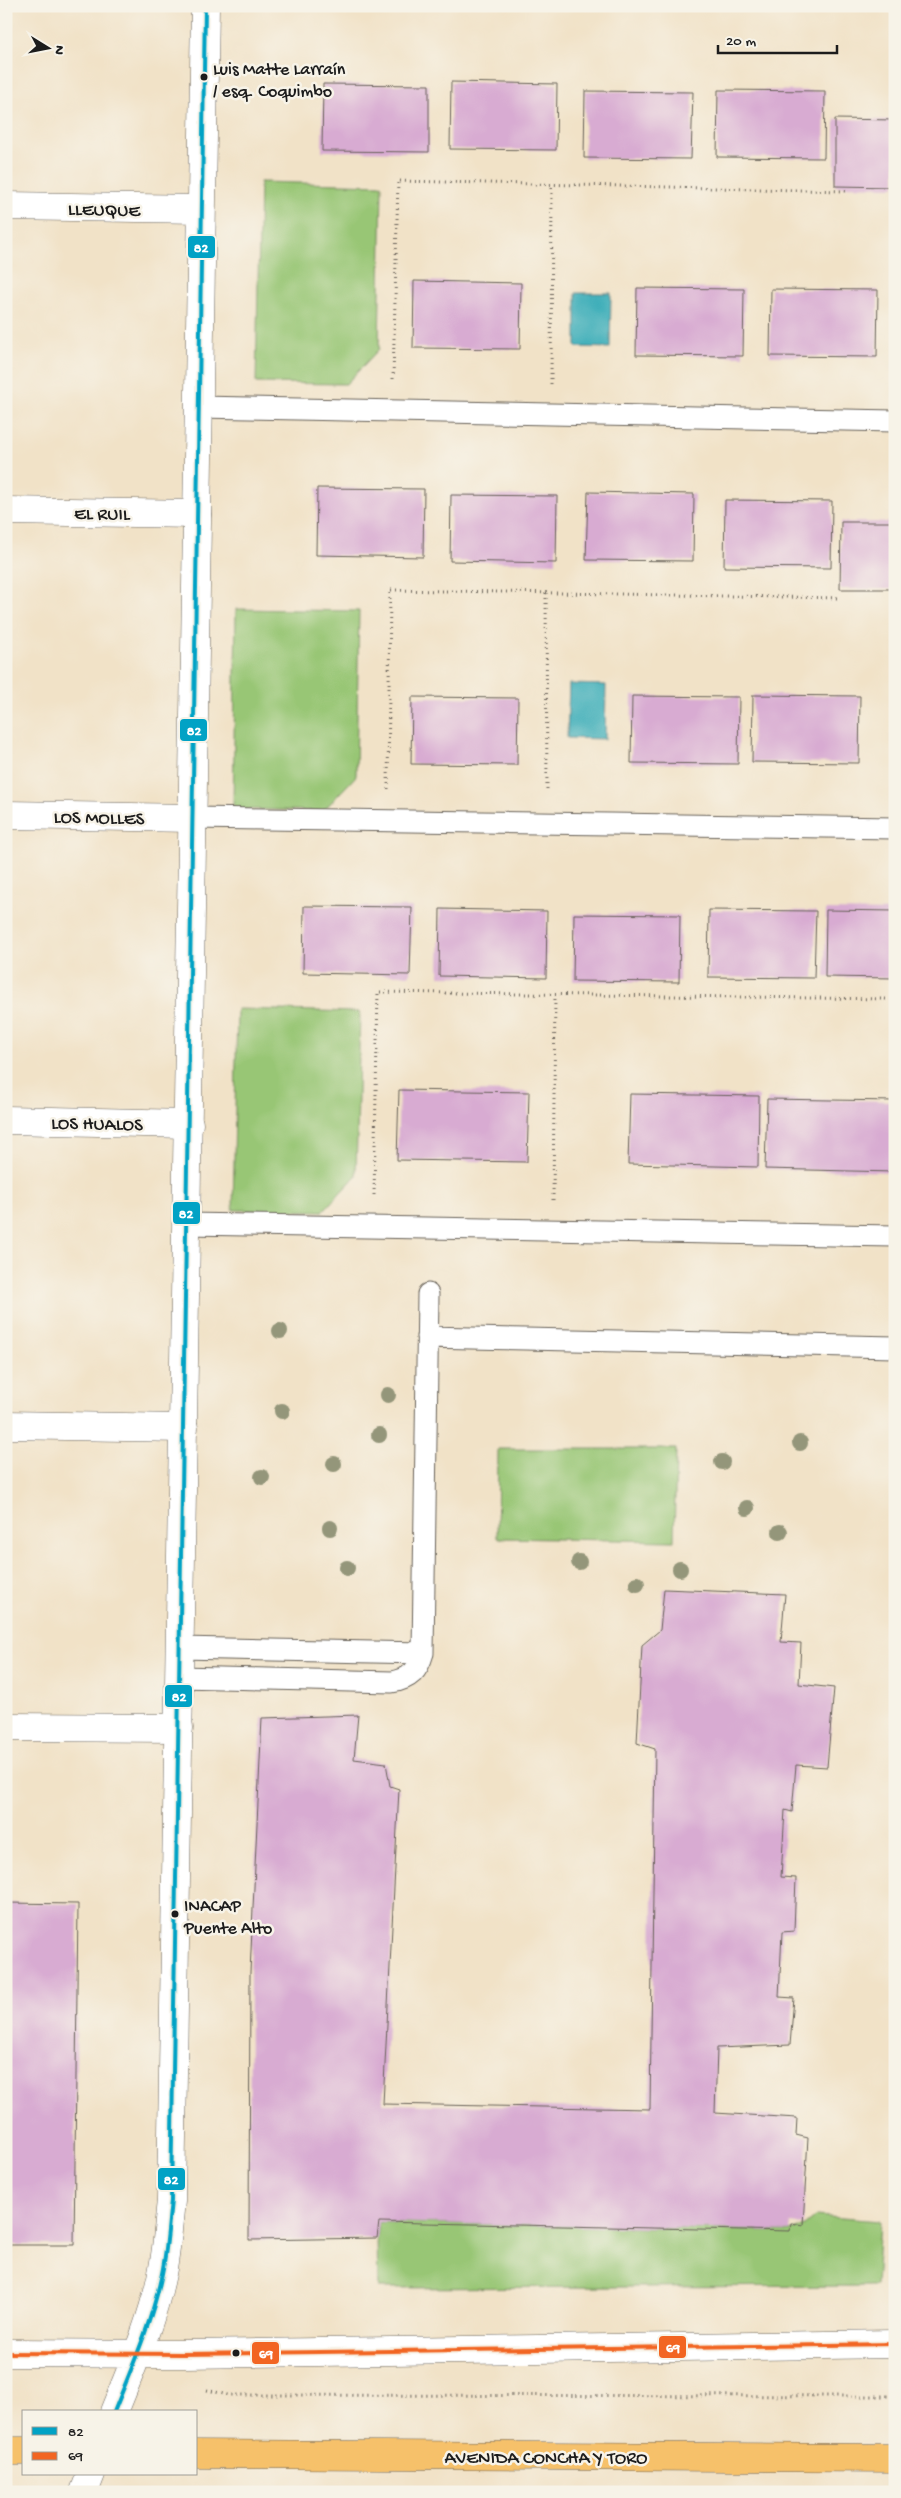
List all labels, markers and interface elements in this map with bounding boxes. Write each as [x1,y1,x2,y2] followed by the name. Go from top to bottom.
[22,22,72,72] north arrow
[718,22,837,54] scale bar
[726,33,756,51] text: 20 m
[49,44,68,56] text: N
[213,60,346,103] place label: Luis Matte Larraín / esq. Coquimbo
[199,72,209,82] marker: Luis Matte Larraín / esq. Coquimbo
[68,199,141,224] street label: LLEUQUE
[187,235,216,259] line badge: 82
[194,241,208,258] text: 82
[74,504,131,528] street label: EL RUIL
[179,718,208,742] line badge: 82
[187,724,201,741] text: 82
[53,807,145,832] street label: LOS MOLLES
[51,1113,143,1138] street label: LOS HUALOS
[172,1201,201,1225] line badge: 82
[179,1207,193,1224] text: 82
[164,1684,193,1708] line badge: 82
[172,1690,186,1707] text: 82
[183,1897,272,1940] place label: INACAP Puente Alto
[170,1909,180,1919] marker: INACAP Puente Alto
[157,2167,186,2191] line badge: 82
[164,2173,178,2190] text: 82
[658,2335,687,2359] line badge: 69
[251,2341,280,2365] line badge: 69
[666,2341,680,2358] text: 69
[259,2347,273,2364] text: 69
[231,2348,241,2358] unlabelled marker
[22,2410,198,2476] legend
[68,2424,84,2442] text: 82
[68,2448,84,2466] text: 69
[444,2448,648,2471] street label: AVENIDA CONCHA Y TORO

